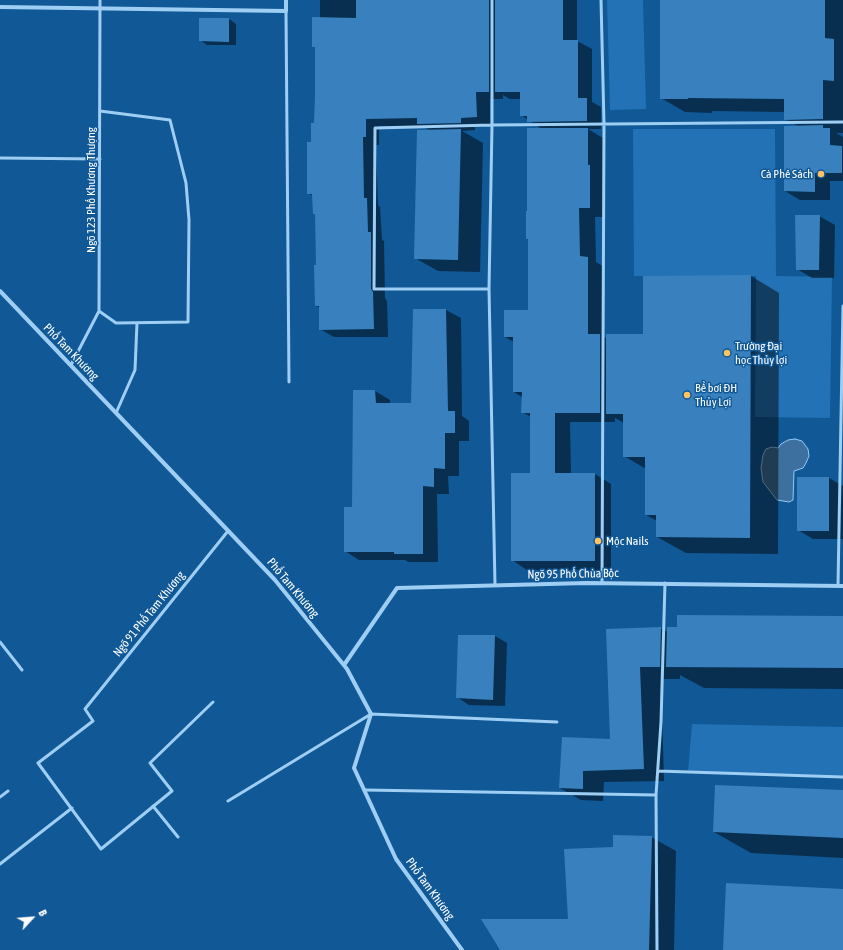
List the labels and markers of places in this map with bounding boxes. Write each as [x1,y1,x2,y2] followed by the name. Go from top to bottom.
[761,167,813,181] place label: Cà Phê Sách
[816,169,826,179] marker: Cà Phê Sách
[735,339,787,367] place label: Trường Đại học Thủy lợi
[722,348,732,358] marker: Trường Đại học Thủy lợi
[695,381,737,409] place label: Bể bơi ĐH Thủy Lợi
[682,390,692,400] marker: Bể bơi ĐH Thủy Lợi
[606,534,649,548] place label: Mộc Nails
[593,536,603,546] marker: Mộc Nails

